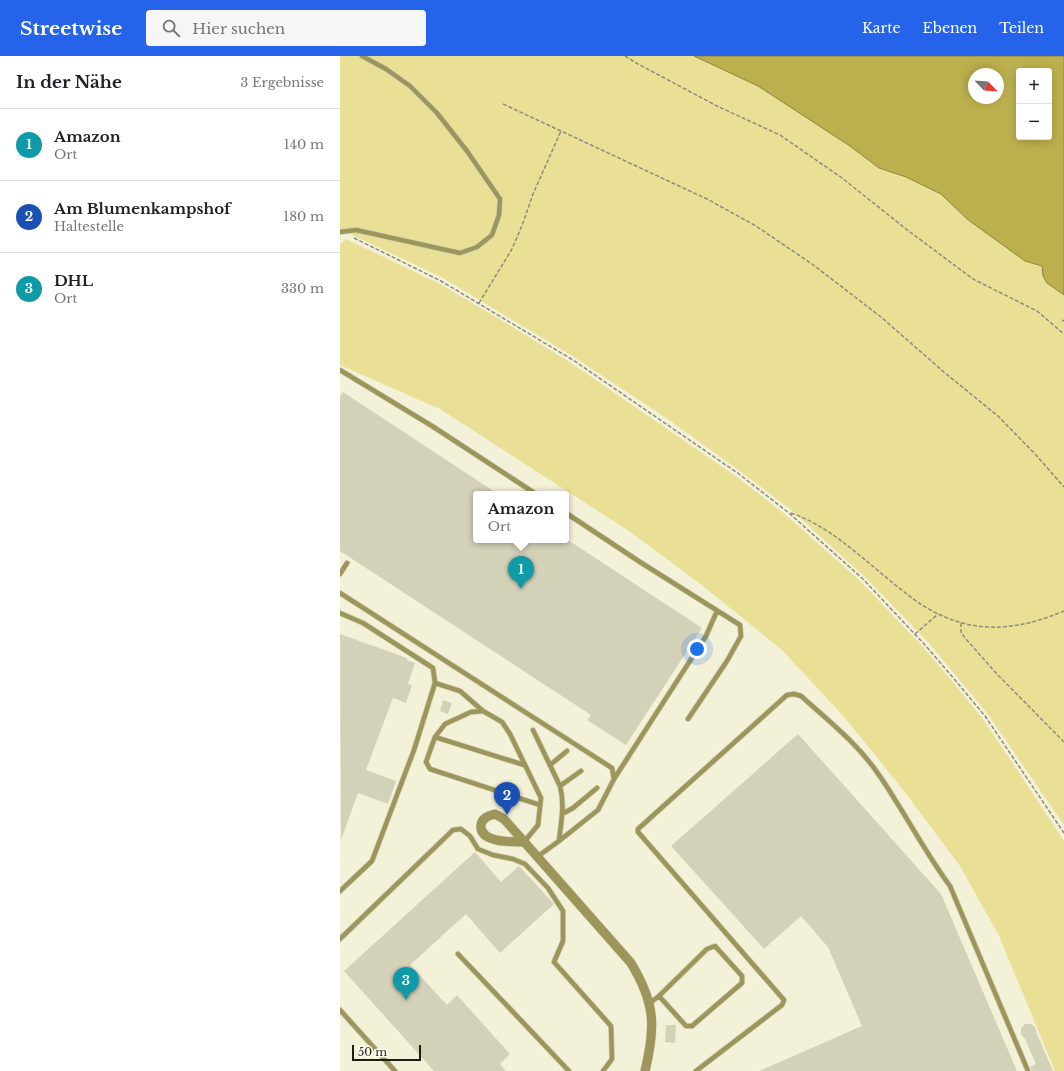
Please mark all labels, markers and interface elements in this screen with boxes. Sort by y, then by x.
search box [146,10,426,46]
text: Streetwise [20,17,122,40]
icon: search [160,17,182,39]
text: Hier suchen [192,19,285,38]
text: Karte [862,19,901,37]
text: Ebenen [923,19,977,37]
text: Teilen [999,19,1044,37]
north arrow [968,68,1004,104]
map controls [1016,68,1052,140]
button: + [1016,68,1052,104]
text: In der Nähe [16,72,122,93]
text: 3 Ergebnisse [240,74,324,91]
button: − [1016,104,1052,140]
text: Amazon [54,127,121,146]
text: 1 [26,136,32,153]
text: 140 m [284,136,324,153]
text: Ort [54,146,77,163]
text: Am Blumenkampshof [54,199,231,218]
text: 2 [25,208,33,225]
text: 180 m [283,208,324,225]
text: Haltestelle [54,218,124,235]
text: DHL [54,271,93,290]
text: 3 [25,280,33,297]
text: 330 m [281,280,324,297]
text: Ort [54,290,77,307]
popup [473,491,569,543]
text: Amazon [488,499,554,518]
text: Ort [488,518,511,535]
pin: 1 [508,556,534,589]
your location [687,639,707,659]
pin: 2 [494,782,520,815]
pin: 3 [393,967,419,1000]
scale bar [352,1043,421,1062]
text: 50 m [358,1045,387,1059]

